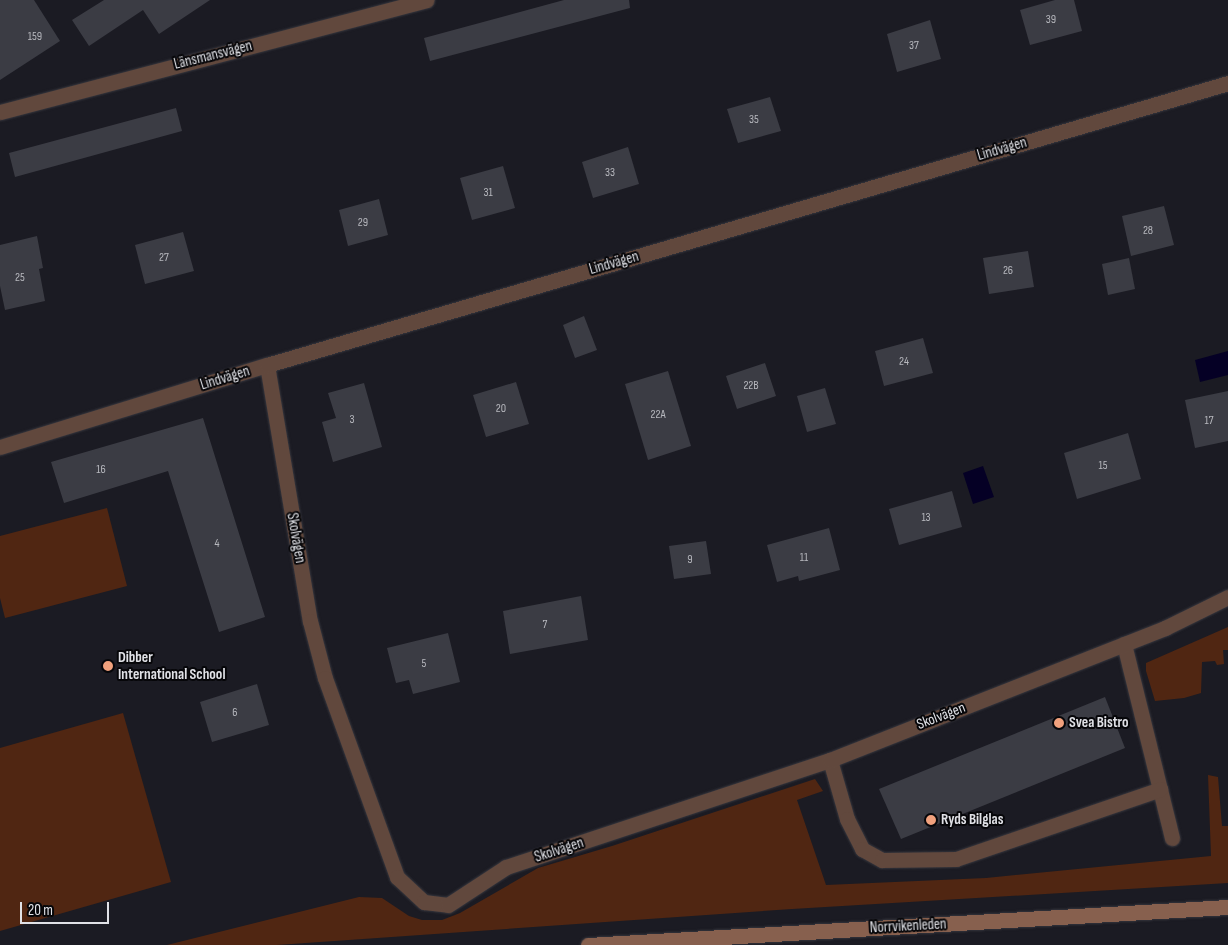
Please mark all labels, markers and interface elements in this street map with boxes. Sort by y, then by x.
house number: 39 [1046,13,1056,27]
house number: 159 [28,30,42,44]
street label: Länsmansvägen [172,37,254,73]
house number: 37 [909,39,919,53]
house number: 35 [749,113,759,127]
street label: Lindvägen [975,133,1029,165]
house number: 33 [605,166,615,180]
house number: 31 [483,186,493,200]
house number: 29 [358,216,368,230]
house number: 28 [1143,224,1153,238]
street label: Lindvägen [587,247,641,279]
house number: 27 [159,251,169,265]
house number: 26 [1003,264,1013,278]
house number: 25 [15,271,25,285]
house number: 24 [899,355,909,369]
street label: Lindvägen [198,362,252,394]
house number: 22B [743,379,759,393]
house number: 20 [496,402,506,416]
house number: 22A [650,408,666,422]
house number: 3 [349,413,355,427]
house number: 17 [1205,414,1213,428]
house number: 15 [1098,459,1108,473]
house number: 16 [96,463,106,477]
street label: Skolvägen [283,511,309,565]
house number: 13 [921,511,931,525]
house number: 4 [214,537,220,551]
house number: 11 [800,551,808,565]
house number: 9 [687,553,693,567]
house number: 7 [543,618,547,632]
place label: Dibber International School [118,648,225,683]
house number: 5 [422,657,426,671]
marker: Dibber International School [102,660,114,672]
street label: Skolvägen [914,699,968,733]
house number: 6 [232,706,238,720]
place label: Svea Bistro [1069,714,1129,732]
marker: Svea Bistro [1053,717,1065,729]
place label: Ryds Bilglas [941,811,1003,829]
marker: Ryds Bilglas [925,814,937,826]
street label: Skolvägen [532,834,586,866]
scale bar [22,892,111,924]
text: 20 m [28,901,53,920]
street label: Norrvikenleden [869,915,947,937]

